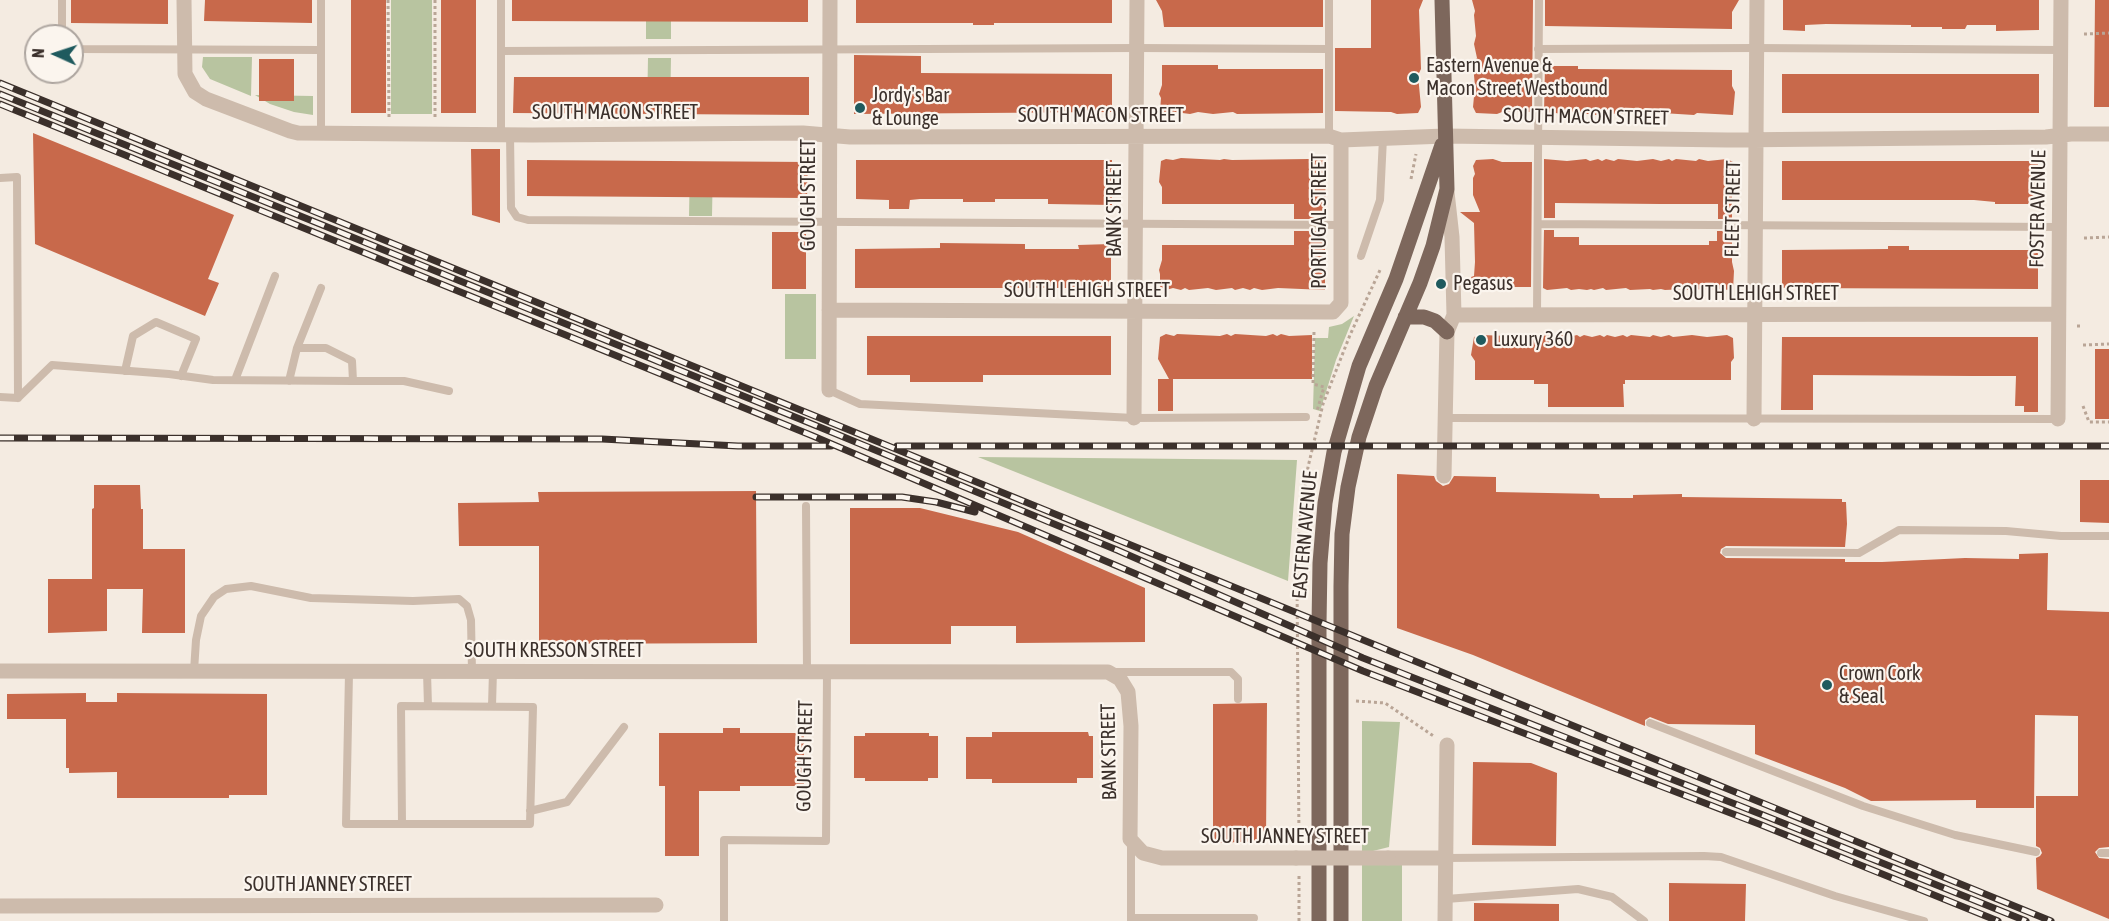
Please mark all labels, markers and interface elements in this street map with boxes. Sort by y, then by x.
north arrow [24,24,84,84]
text: N [29,48,47,58]
place label: Eastern Avenue & Macon Street Westbound [1426,54,1608,101]
marker: Eastern Avenue & Macon Street Westbound [1407,71,1421,85]
place label: Jordy's Bar & Lounge [872,84,949,131]
street label: SOUTH MACON STREET [532,101,698,125]
marker: Jordy's Bar & Lounge [853,101,867,115]
street label: SOUTH MACON STREET [1018,104,1184,128]
street label: SOUTH MACON STREET [1503,104,1669,130]
street label: GOUGH STREET [797,139,821,251]
street label: FOSTER AVENUE [2025,150,2051,268]
street label: PORTUGAL STREET [1308,153,1332,289]
street label: FLEET STREET [1720,160,1746,258]
street label: BANK STREET [1103,161,1127,257]
place label: Pegasus [1453,272,1513,296]
marker: Pegasus [1434,277,1448,291]
street label: SOUTH LEHIGH STREET [1004,279,1170,303]
street label: SOUTH LEHIGH STREET [1673,282,1839,306]
place label: Luxury 360 [1493,328,1573,352]
marker: Luxury 360 [1474,333,1488,347]
street label: EASTERN AVENUE [1287,470,1323,600]
street label: SOUTH KRESSON STREET [464,639,644,663]
place label: Crown Cork & Seal [1839,662,1921,709]
marker: Crown Cork & Seal [1820,678,1834,692]
street label: GOUGH STREET [792,700,818,812]
street label: BANK STREET [1096,703,1122,801]
street label: SOUTH JANNEY STREET [1201,825,1369,849]
street label: SOUTH JANNEY STREET [244,873,412,897]

